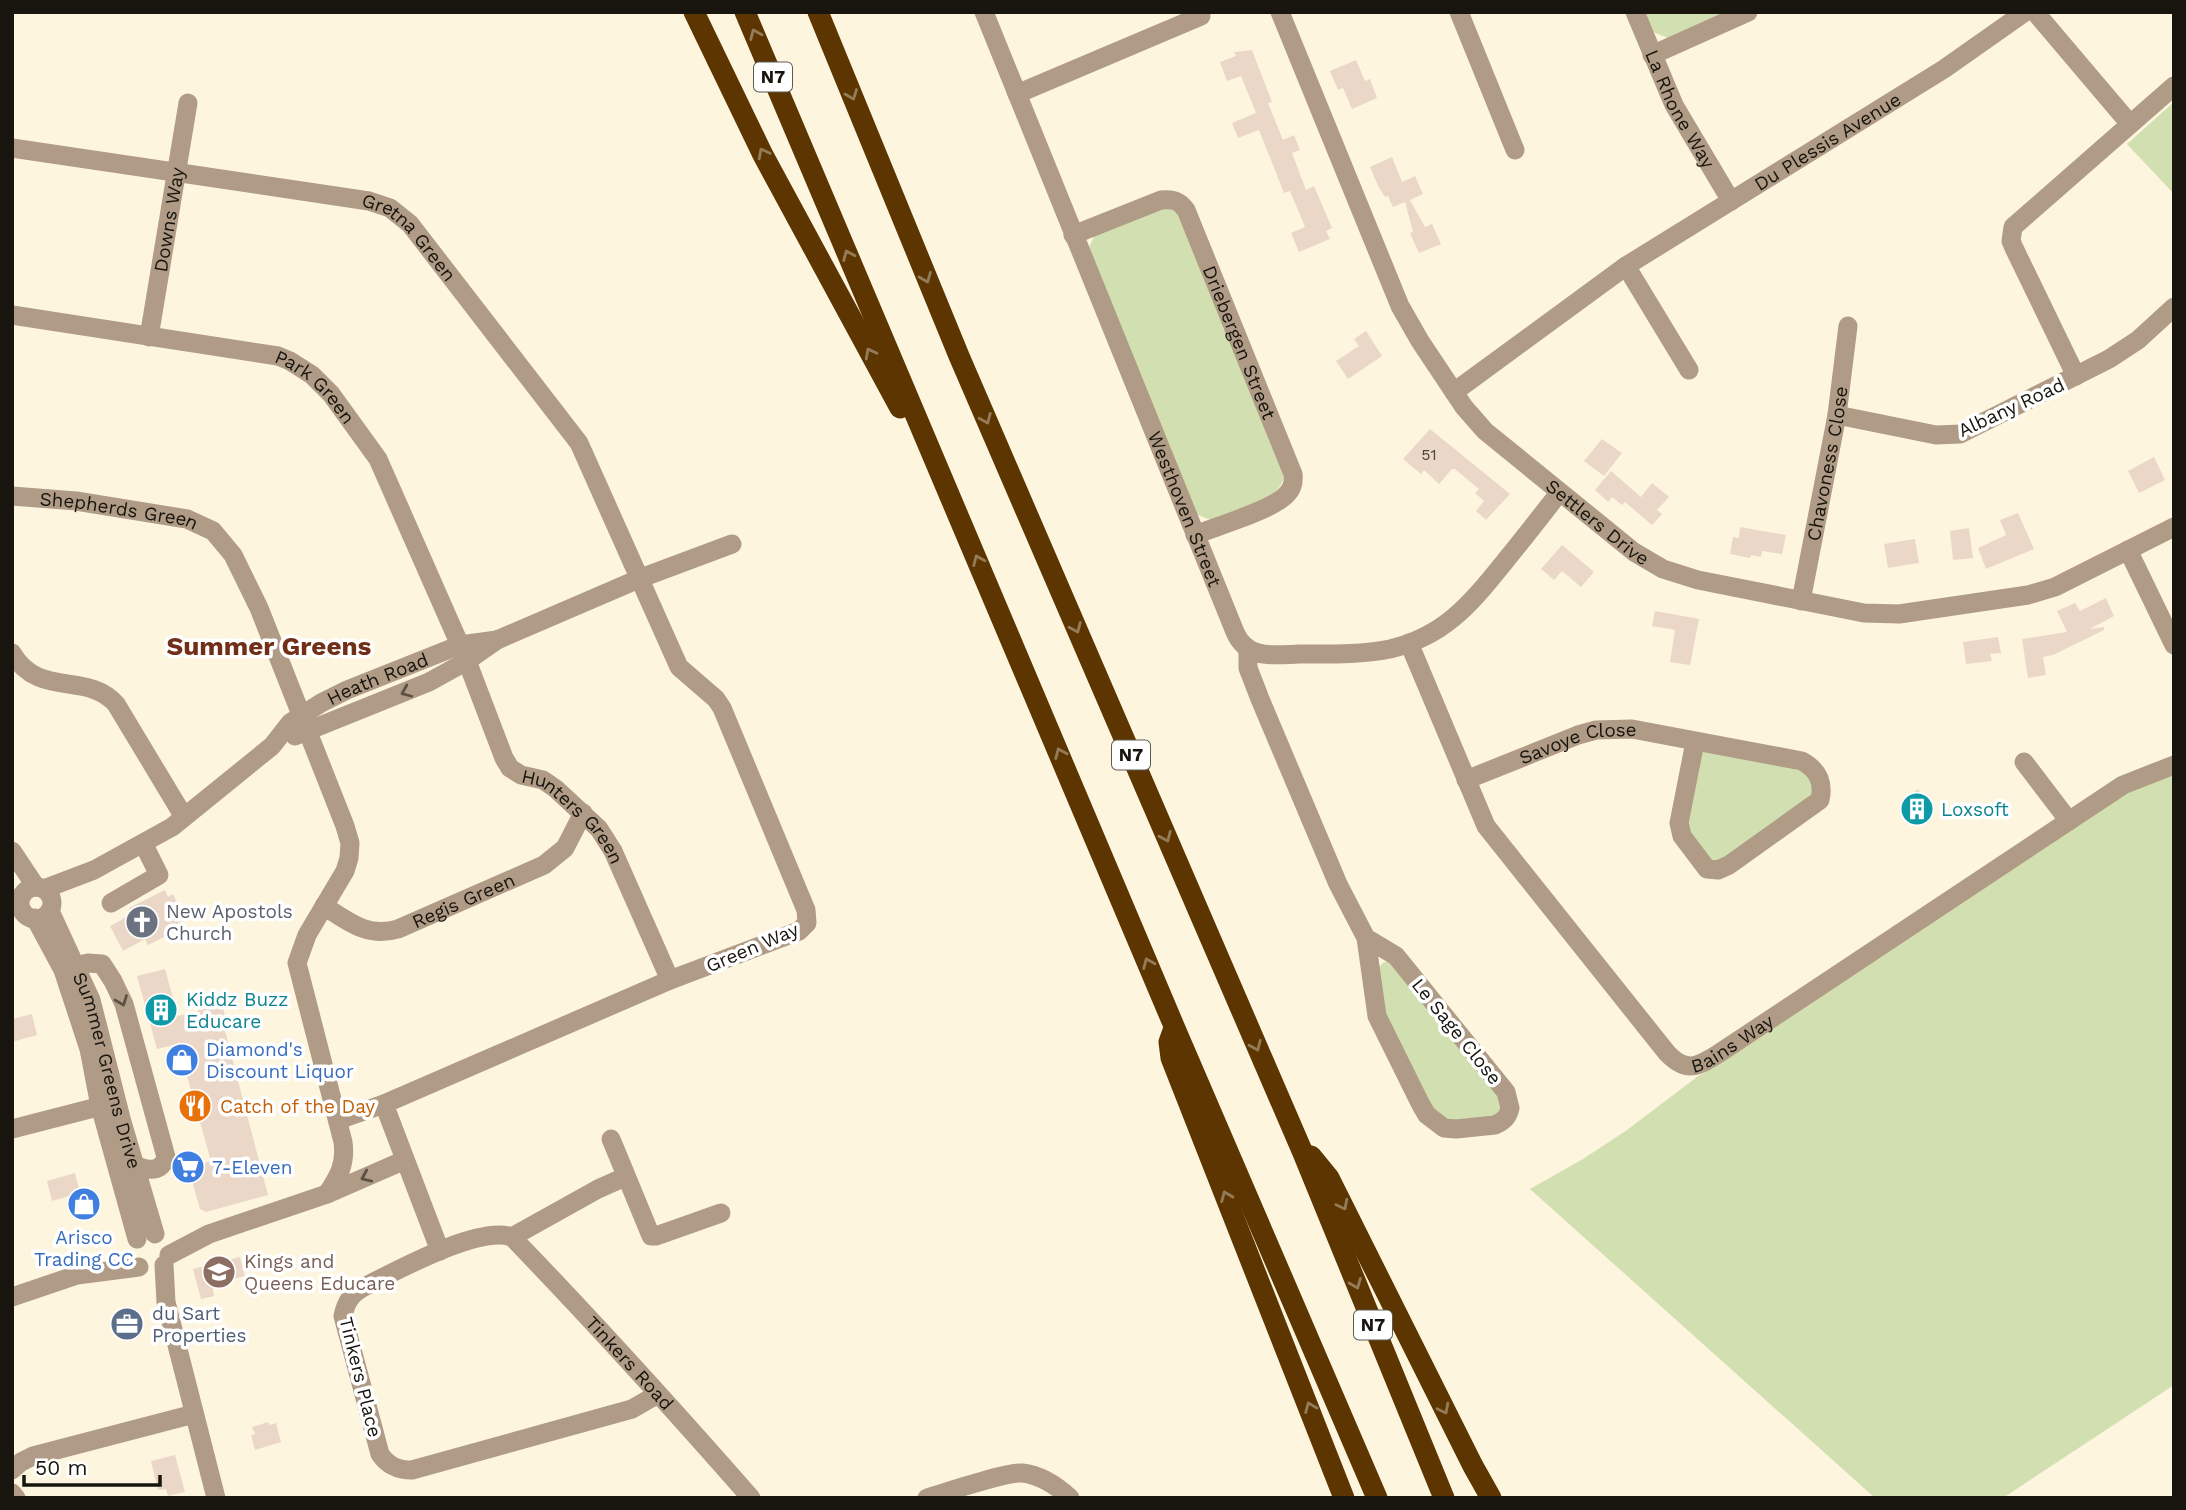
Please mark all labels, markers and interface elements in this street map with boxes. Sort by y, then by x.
one-way arrow [749,29,763,42]
street label: La Rhone Way [1640,46,1720,173]
road number: N7 [754,62,792,92]
one-way arrow [844,88,858,100]
street label: Du Plessis Avenue [1750,88,1905,196]
one-way arrow [757,147,771,160]
street label: Downs Way [149,165,189,274]
street label: Gretna Green [359,188,461,286]
one-way arrow [843,249,857,261]
street label: Driebergen Street [1198,262,1281,423]
one-way arrow [918,270,932,283]
street label: Park Green [271,345,360,428]
one-way arrow [865,348,879,360]
street label: Albany Road [1954,373,2068,442]
street label: Chavoness Close [1802,385,1852,543]
one-way arrow [977,412,991,424]
street label: Westhoven Street [1143,428,1227,590]
house number: 51 [1421,445,1437,464]
street label: Settlers Drive [1541,474,1653,570]
street label: Shepherds Green [39,487,202,535]
one-way arrow [972,555,986,568]
one-way arrow [1068,621,1082,633]
district label: Summer Greens [167,631,372,661]
street label: Heath Road [323,648,432,710]
one-way arrow [401,684,413,698]
street label: Savoye Close [1516,718,1637,770]
road number: N7 [1112,740,1150,770]
one-way arrow [1054,748,1068,760]
street label: Hunters Green [519,764,628,867]
building icon: Loxsoft [1898,790,1936,828]
place label: Loxsoft [1941,798,2009,821]
one-way arrow [1158,830,1172,842]
street label: Regis Green [409,868,518,933]
place label: New Apostols Church [166,900,293,945]
church icon: New Apostols Church [123,903,161,941]
street label: Green Way [702,918,802,977]
one-way arrow [1142,957,1156,970]
street label: Summer Greens Drive [68,968,146,1171]
street label: Le Sage Close [1407,974,1506,1089]
place label: Kiddz Buzz Educare [186,988,288,1033]
building icon: Kiddz Buzz Educare [142,991,180,1029]
one-way arrow [113,995,127,1007]
street label: Bains Way [1688,1009,1778,1078]
place label: Diamond's Discount Liquor [206,1038,354,1083]
one-way arrow [1248,1038,1262,1051]
shop icon: Diamond's Discount Liquor [163,1041,201,1079]
restaurant icon: Catch of the Day [176,1087,214,1125]
place label: Catch of the Day [220,1095,375,1118]
supermarket icon: 7-Eleven [169,1148,207,1186]
place label: 7-Eleven [212,1156,293,1179]
one-way arrow [361,1169,373,1183]
shop icon: Arisco Trading CC [65,1185,103,1223]
one-way arrow [1220,1190,1234,1202]
one-way arrow [1334,1198,1348,1210]
place label: Arisco Trading CC [34,1226,134,1271]
place label: Kings and Queens Educare [244,1250,395,1295]
school or university icon: Kings and Queens Educare [200,1253,238,1291]
one-way arrow [1348,1277,1362,1289]
place label: du Sart Properties [152,1302,247,1347]
office icon: du Sart Properties [108,1305,146,1343]
road number: N7 [1354,1310,1392,1340]
street label: Tinkers Road [581,1311,678,1415]
street label: Tinkers Place [334,1315,387,1440]
one-way arrow [1304,1402,1318,1414]
one-way arrow [1436,1402,1450,1414]
scale bar [24,1444,161,1488]
text: 50 m [35,1455,87,1480]

